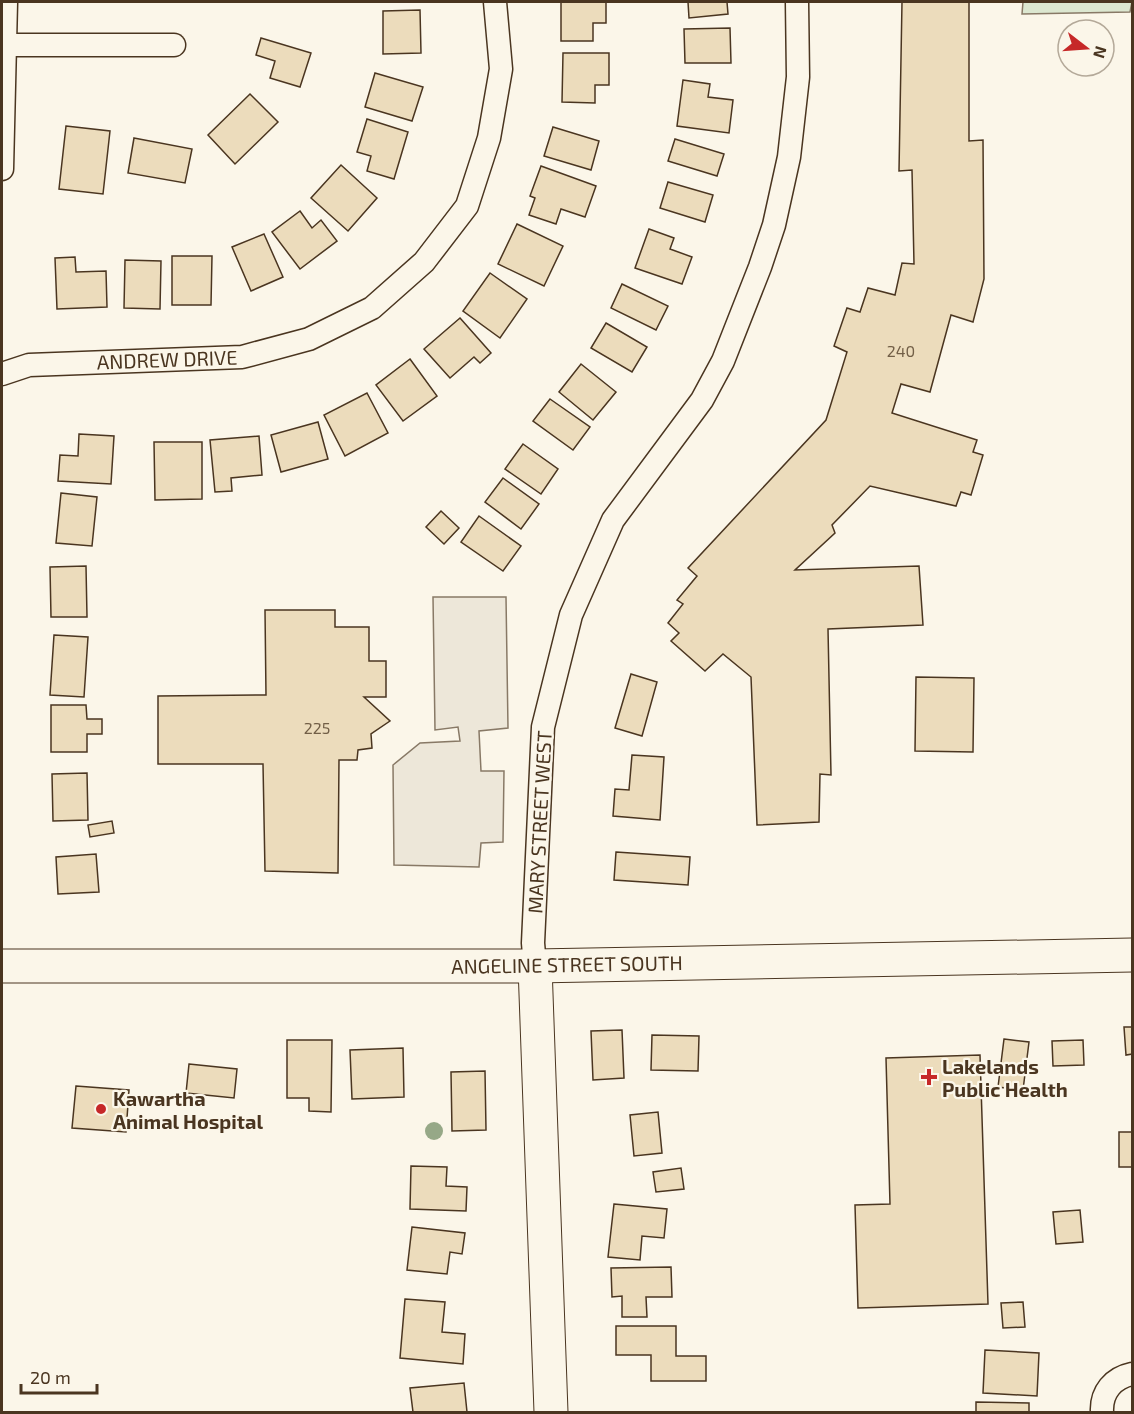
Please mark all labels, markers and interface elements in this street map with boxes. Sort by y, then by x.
north arrow [1056,18,1116,78]
text: N [1090,44,1112,61]
house number: 240 [887,341,915,360]
street label: ANDREW DRIVE [96,345,238,373]
house number: 225 [304,718,330,737]
street label: MARY STREET WEST [522,729,556,914]
street label: ANGELINE STREET SOUTH [451,950,683,978]
place label: Lakelands Public Health [942,1054,1068,1101]
marker: Lakelands Public Health [920,1068,938,1086]
place label: Kawartha Animal Hospital [113,1086,263,1133]
marker: Kawartha Animal Hospital [94,1102,108,1116]
scale bar [21,1357,98,1395]
text: 20 m [30,1366,71,1388]

